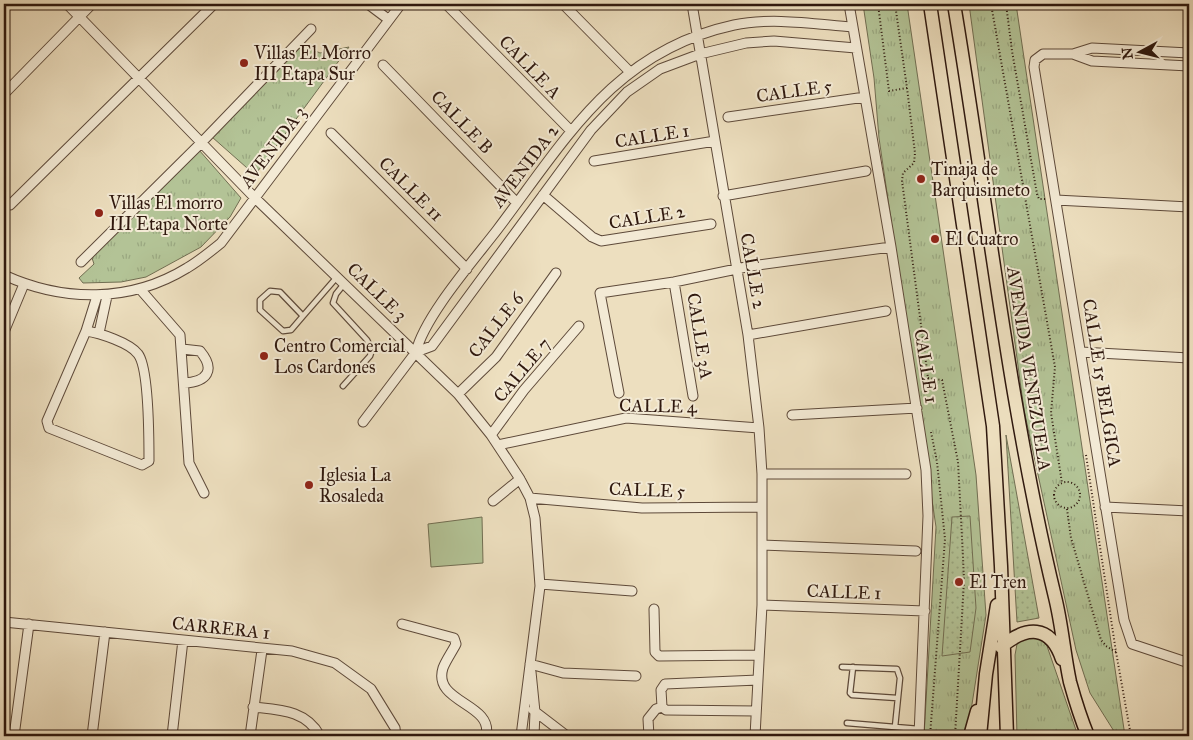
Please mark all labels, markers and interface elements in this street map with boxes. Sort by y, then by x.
north arrow [1116,28,1166,78]
street label: CALLE A [494,31,566,103]
place label: Villas El Morro III Etapa Sur [253,42,371,85]
text: N [1118,46,1137,60]
marker: Villas El Morro III Etapa Sur [238,57,250,69]
street label: CALLE 5 [755,75,834,107]
street label: CALLE B [426,86,498,158]
street label: AVENIDA 3 [235,102,311,193]
street label: CALLE 1 [613,119,691,153]
street label: AVENIDA 2 [486,120,563,213]
street label: CALLE 11 [374,152,448,226]
place label: Tinaja de Barquisimeto [931,158,1030,202]
marker: Tinaja de Barquisimeto [915,173,927,185]
place label: Villas El morro III Etapa Norte [108,192,228,235]
street label: CALLE 2 [607,200,687,234]
marker: Villas El morro III Etapa Norte [93,207,105,219]
place label: El Cuatro [945,228,1018,250]
street label: CALLE 2 [736,231,771,311]
marker: El Cuatro [929,233,941,245]
street label: CALLE 3 [342,258,412,326]
street label: AVENIDA VENEZUELA [1002,264,1056,473]
street label: CALLE 6 [464,287,529,362]
street label: CALLE 3A [682,291,718,381]
street label: CALLE 15 BELGICA [1078,297,1126,469]
street label: CALLE 1 [909,327,943,405]
street label: CALLE 7 [489,333,555,407]
place label: Centro Comercial Los Cardones [274,335,405,378]
marker: Centro Comercial Los Cardones [258,350,270,362]
street label: CALLE 4 [619,394,698,418]
place label: Iglesia La Rosaleda [319,464,392,507]
street label: CALLE 5 [609,478,686,502]
marker: Iglesia La Rosaleda [303,479,315,491]
place label: El Tren [969,571,1027,593]
marker: El Tren [953,576,965,588]
street label: CALLE 1 [806,580,882,604]
street label: CARRERA 1 [171,612,271,644]

